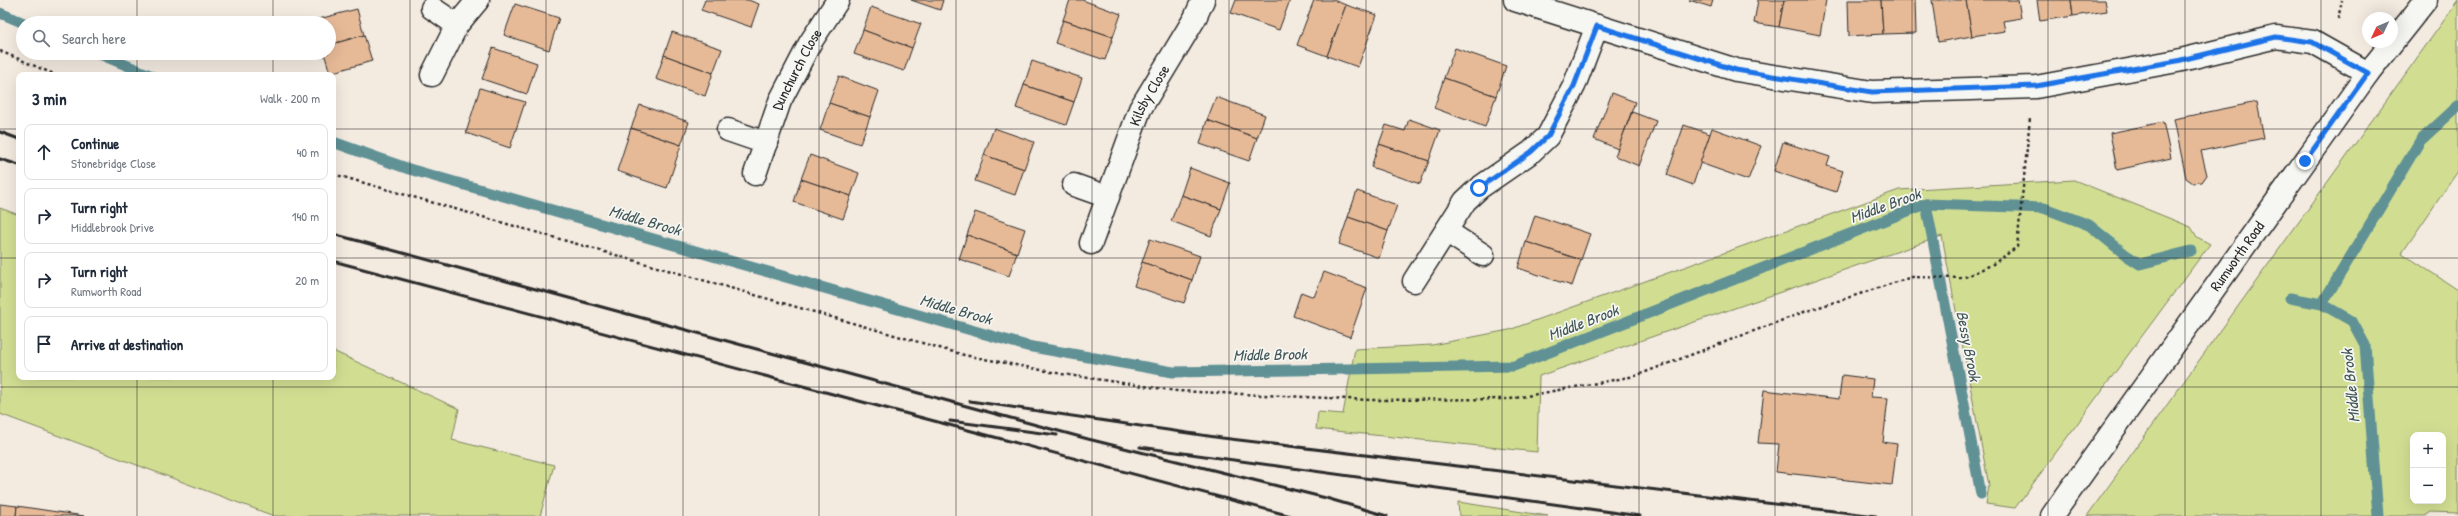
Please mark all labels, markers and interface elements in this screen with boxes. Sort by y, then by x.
north arrow [2362,12,2398,48]
search box [16,16,336,60]
street label: Dunchurch Close [767,24,827,113]
icon: search [30,27,52,49]
text: Search here [62,28,126,49]
street label: Kilsby Close [1124,61,1174,129]
text: 3 min [32,87,67,110]
text: Walk · 200 m [260,89,320,107]
text: Continue [71,133,119,154]
icon: ahead [33,141,55,163]
text: 40 m [296,143,319,161]
route end [2296,152,2314,170]
text: Stonebridge Close [71,154,156,172]
route start [1470,179,1488,197]
water label: Middle Brook [1847,182,1925,228]
text: Turn right [71,197,127,218]
water label: Middle Brook [607,199,685,241]
icon: right [33,205,55,227]
text: 140 m [292,207,319,225]
street label: Rumworth Road [2205,217,2269,295]
text: Middlebrook Drive [71,218,154,236]
text: Turn right [71,261,127,282]
icon: right [33,269,55,291]
text: 20 m [295,271,319,289]
text: Rumworth Road [71,282,141,300]
water label: Middle Brook [918,288,996,330]
water label: Middle Brook [1545,298,1623,345]
water label: Bessy Brook [1951,309,1987,384]
icon: arrive [33,333,55,355]
text: Arrive at destination [71,334,183,355]
water label: Middle Brook [1233,342,1308,366]
water label: Middle Brook [2335,347,2365,424]
map controls [2410,432,2446,504]
button: + [2410,432,2446,468]
button: − [2410,468,2446,504]

